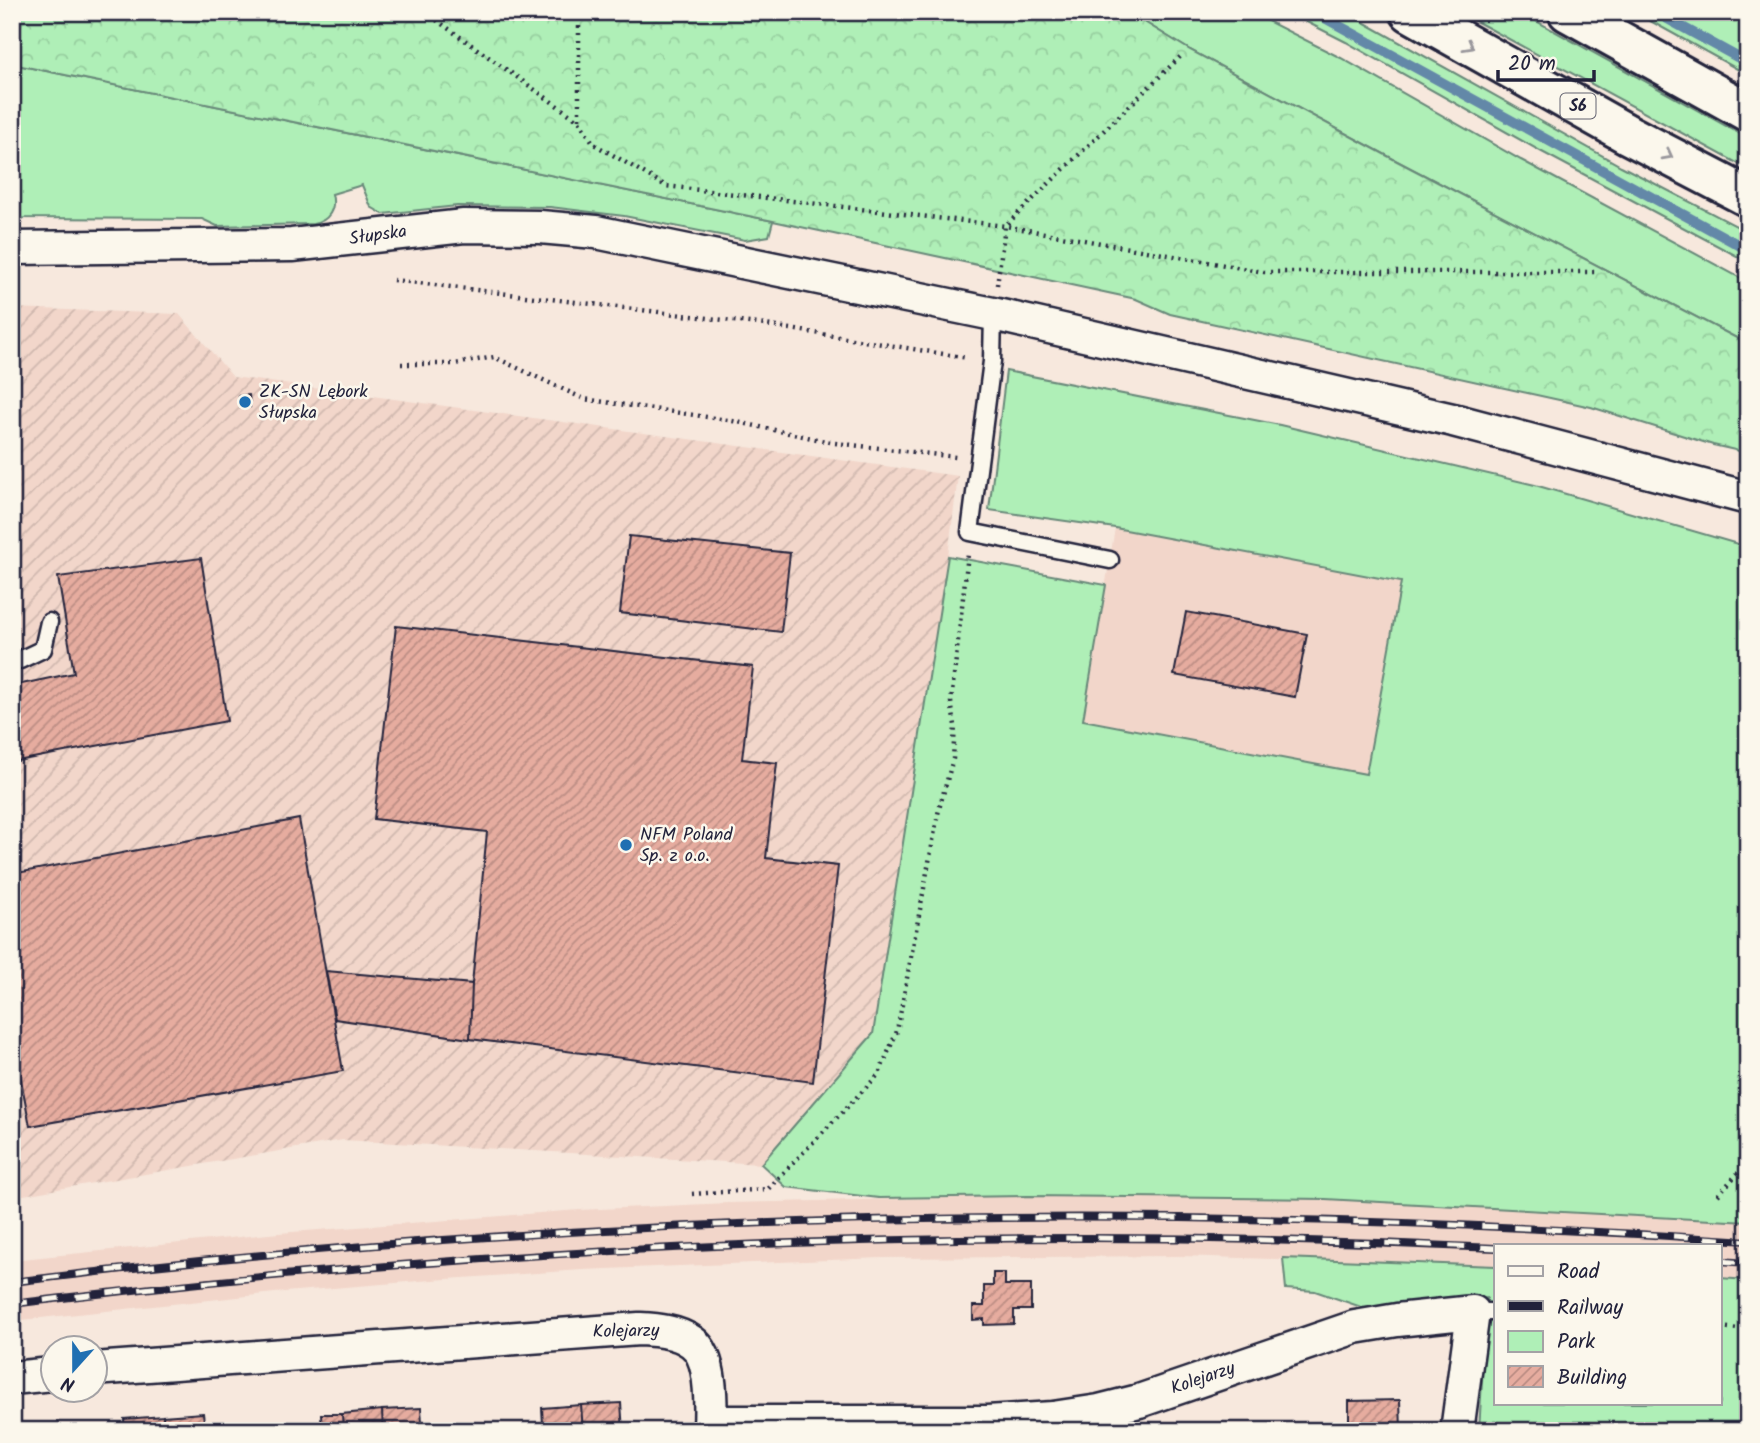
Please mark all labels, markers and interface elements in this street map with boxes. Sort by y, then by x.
one-way arrow [1462,38,1474,51]
scale bar [1498,38,1594,82]
text: 20 m [1508,48,1556,81]
road number: S6 [1560,94,1596,118]
one-way arrow [1661,147,1674,161]
street label: Słupska [347,218,409,254]
place label: ZK-SN Lębork Słupska [259,378,368,428]
marker: ZK-SN Lębork Słupska [237,394,253,410]
place label: NFM Poland Sp. z o.o. [640,821,733,871]
marker: NFM Poland Sp. z o.o. [618,837,634,853]
legend [1494,1244,1722,1404]
text: Road [1557,1256,1600,1289]
text: Railway [1557,1292,1623,1325]
street label: Kolejarzy [592,1317,660,1347]
text: Park [1557,1326,1595,1359]
north arrow [38,1334,108,1404]
street label: Kolejarzy [1167,1354,1240,1404]
text: Building [1557,1362,1627,1395]
text: N [58,1367,80,1399]

